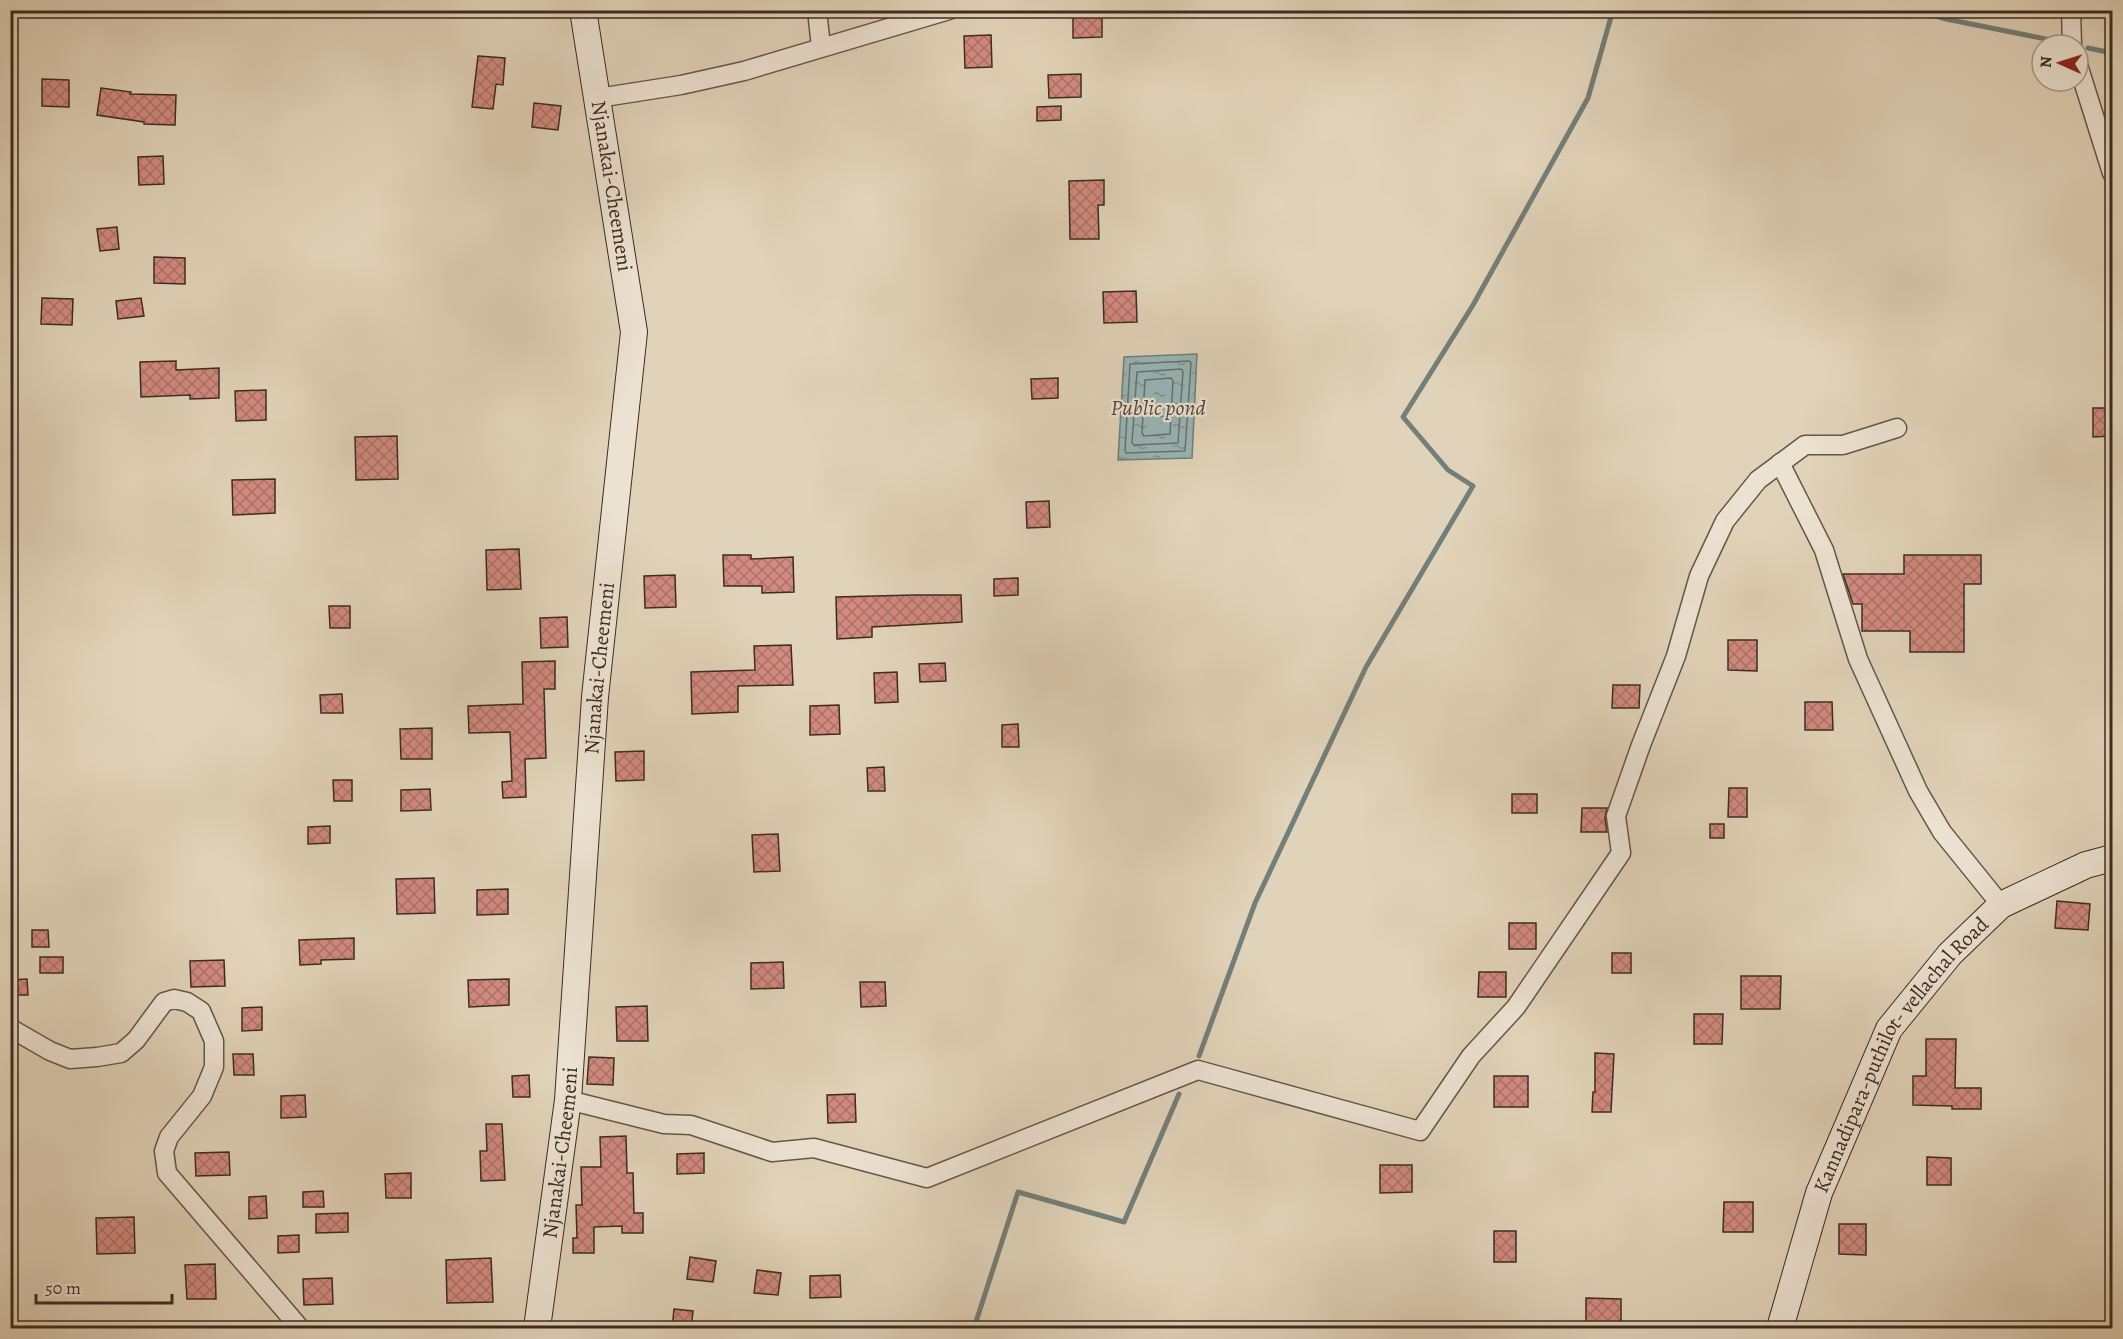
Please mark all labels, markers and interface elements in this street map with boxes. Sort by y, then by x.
north arrow [2030,33,2090,93]
text: N [2035,56,2057,69]
street label: Njanakai-Cheemeni [585,99,639,274]
water label: Public pond [1110,393,1206,423]
street label: Njanakai-Cheemeni [577,581,621,755]
street label: Kannadipara-puthilot- vellachal Road [1807,910,1995,1197]
street label: Njanakai-Cheemeni [535,1066,584,1240]
scale bar [36,1267,172,1305]
text: 50 m [45,1276,81,1300]

